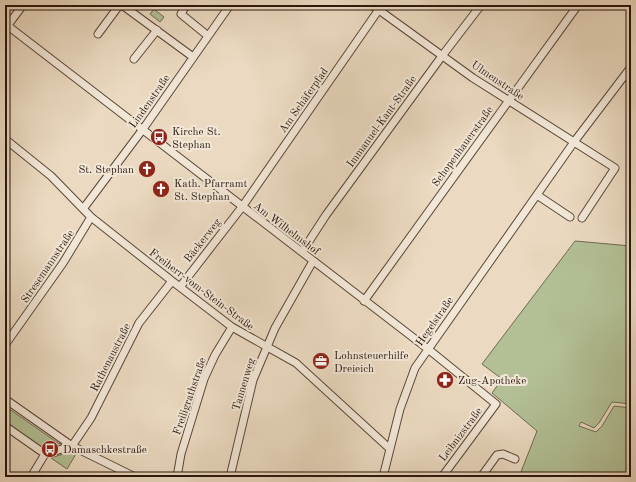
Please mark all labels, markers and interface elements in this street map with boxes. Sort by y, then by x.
street label: Ulmenstraße [469,60,525,103]
street label: Am Schäferpfad [278,66,331,136]
street label: Lindenstraße [128,73,173,131]
street label: Immanuel-Kant-Straße [345,74,419,170]
street label: Schopenhauerstraße [431,105,496,189]
bus stop icon: Kirche St. Stephan [149,127,169,147]
place label: Kirche St. Stephan [172,127,220,151]
church icon: St. Stephan [137,159,157,179]
place label: St. Stephan [78,165,134,176]
church icon: Kath. Pfarramt St. Stephan [151,179,171,199]
place label: Kath. Pfarramt St. Stephan [174,179,247,203]
street label: Am Wilhelmshof [251,201,322,258]
street label: Bäckerweg [183,217,224,265]
street label: Stresemannstraße [20,228,77,305]
street label: Freiherr-vom-Stein-Straße [147,247,255,333]
street label: Hegelstraße [414,295,456,348]
street label: Rathenaustraße [89,322,133,394]
office icon: Lohnsteuerhilfe Dreieich [311,351,331,371]
place label: Lohnsteuerhilfe Dreieich [334,351,409,375]
street label: Freiligrathstraße [172,356,209,437]
street label: Tannenweg [231,357,258,412]
pharmacy icon: Zug-Apotheke [435,370,455,390]
place label: Zug-Apotheke [458,376,526,387]
street label: Leibnizstraße [437,406,485,464]
bus stop icon: Damaschkestraße [40,439,60,459]
place label: Damaschkestraße [63,445,147,456]

